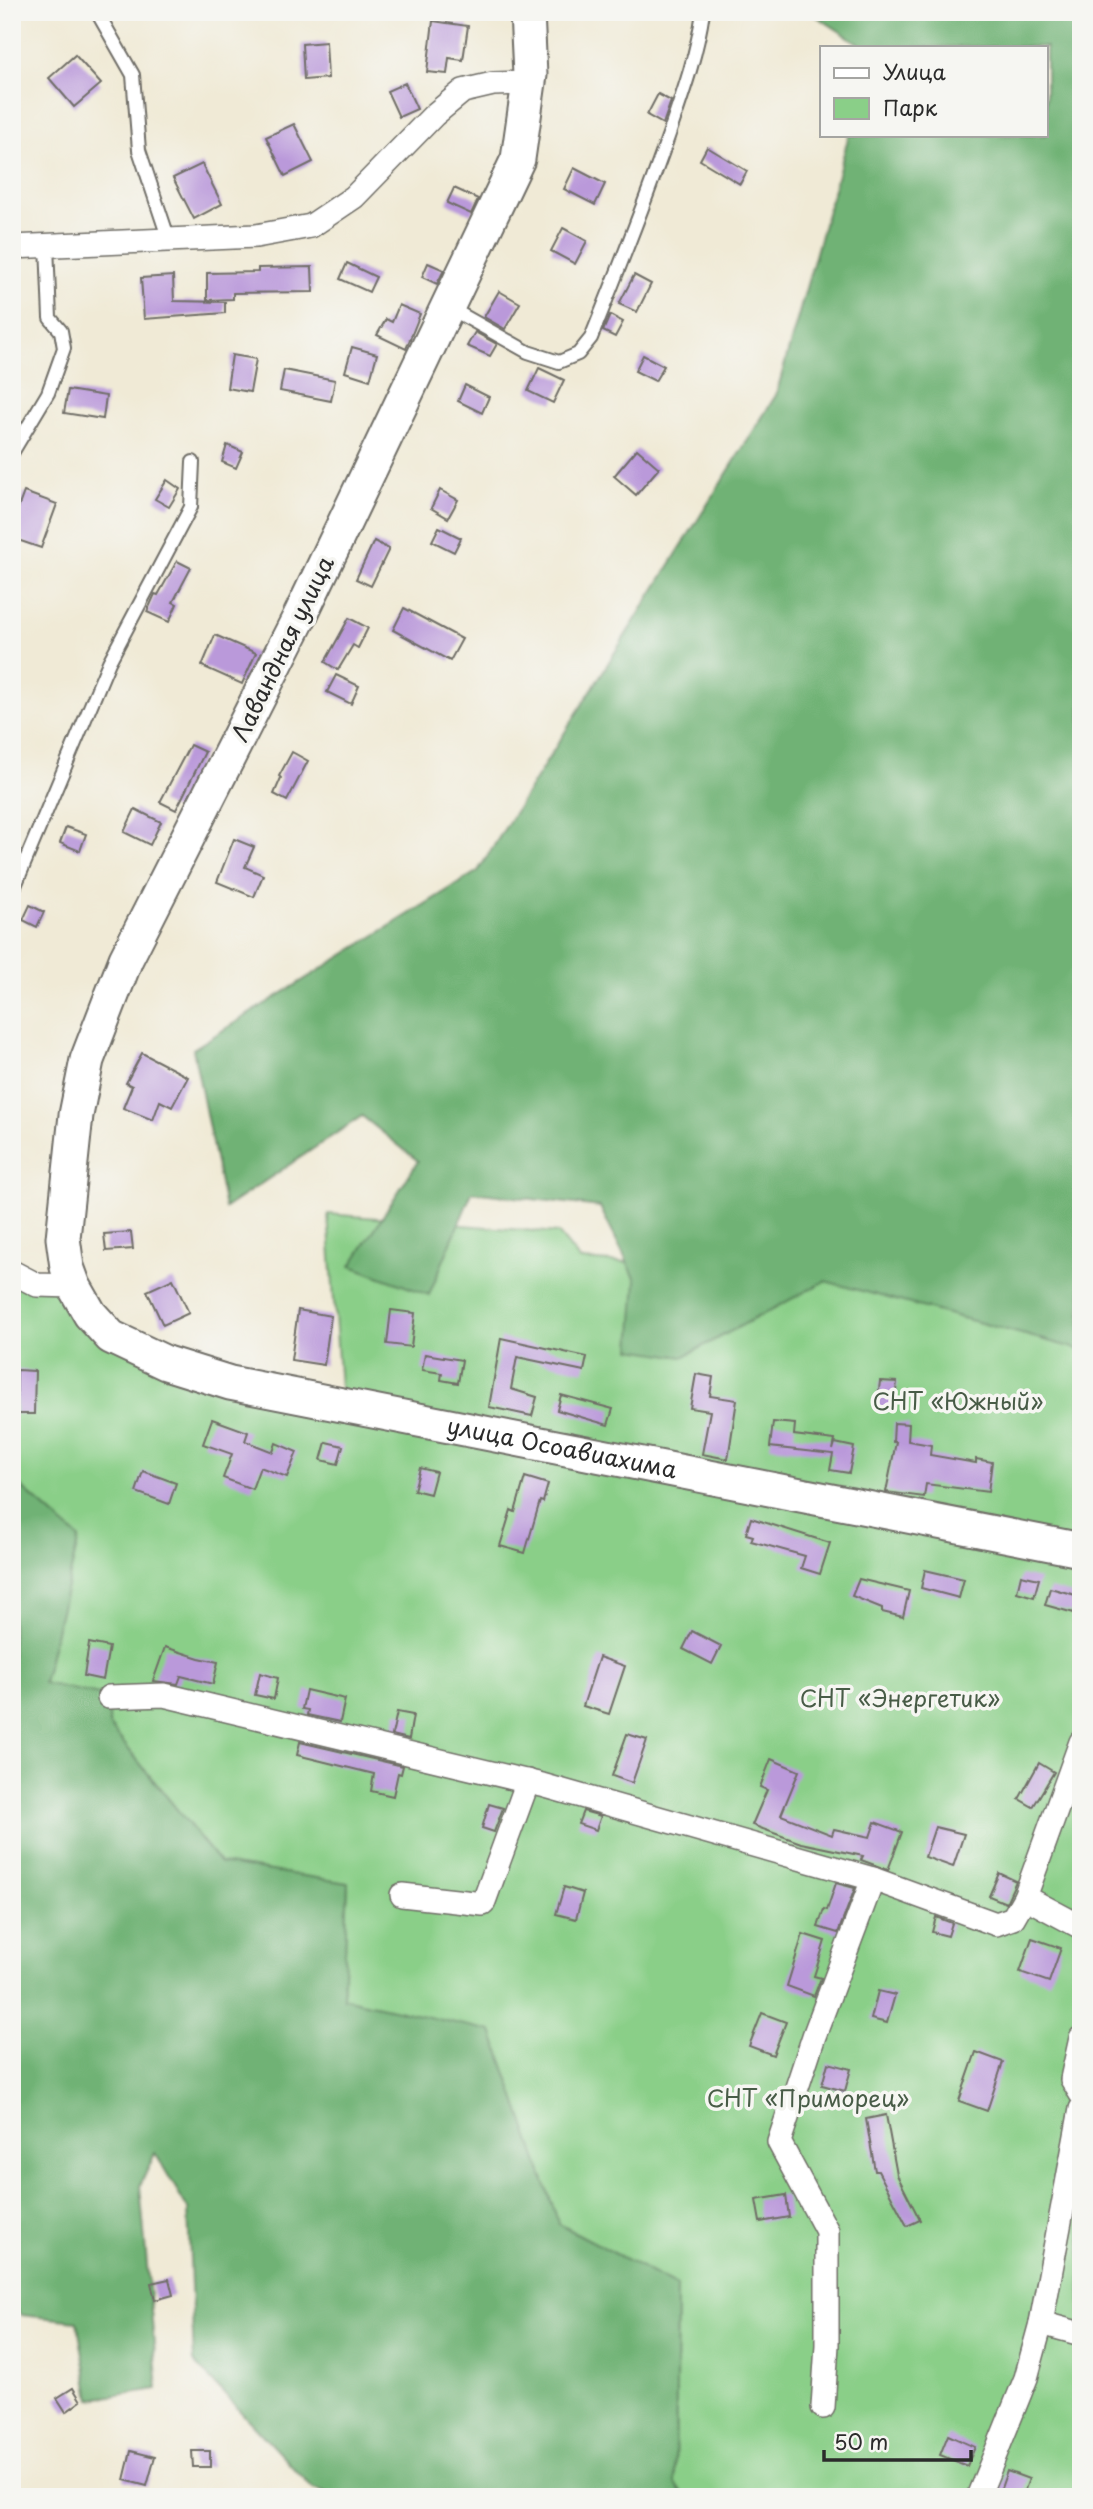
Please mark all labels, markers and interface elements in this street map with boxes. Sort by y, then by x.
legend [820,46,1048,136]
text: Улица [883,55,946,87]
text: Парк [883,91,938,123]
street label: Лавандная улица [222,549,342,747]
park label: СНТ «Южный» [873,1383,1043,1418]
street label: улица Осоавиахима [444,1407,681,1486]
park label: СНТ «Энергетик» [800,1680,1000,1715]
park label: СНТ «Приморец» [707,2080,909,2115]
scale bar [824,2418,970,2462]
text: 50 m [834,2425,888,2457]

